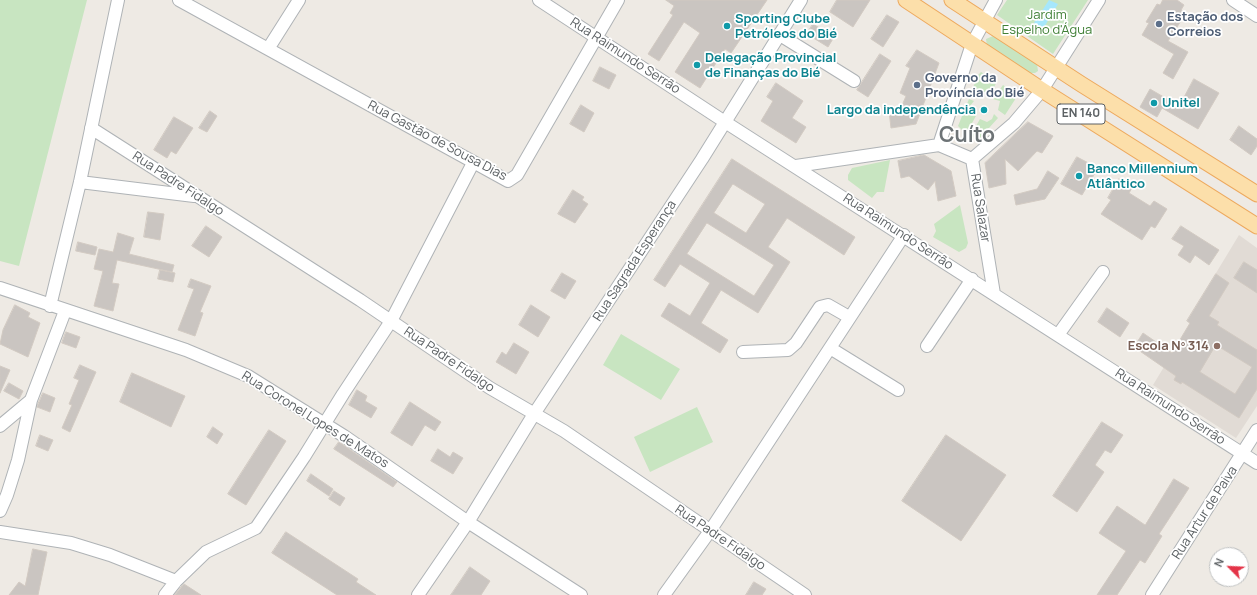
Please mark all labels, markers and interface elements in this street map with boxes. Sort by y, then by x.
park label: Jardim Espelho d'Água [1002,7,1092,38]
place label: Estação dos Correios [1167,9,1243,40]
place label: Sporting Clube Petróleos do Bié [735,11,837,42]
street label: Rua Raimundo Serrão [567,15,683,97]
marker: Estação dos Correios [1154,19,1164,29]
marker: Sporting Clube Petróleos do Bié [722,21,732,31]
place label: Delegação Provincial de Finanças do Bié [705,50,836,81]
marker: Delegação Provincial de Finanças do Bié [692,60,702,70]
place label: Governo da Província do Bié [925,70,1024,101]
marker: Governo da Província do Bié [912,80,922,90]
place label: Unitel [1162,95,1200,111]
street label: Rua Gastão de Sousa Dias [365,98,509,184]
marker: Unitel [1149,98,1159,108]
place label: Largo da independência [827,102,976,118]
road number: EN 140 [1057,104,1105,124]
marker: Largo da independência [979,105,989,115]
district label: Cuíto [939,123,995,149]
street label: Rua Padre Fidalgo [129,149,227,219]
place label: Banco Millennium Atlântico [1087,161,1198,192]
marker: Banco Millennium Atlântico [1074,171,1084,181]
street label: Rua Salazar [967,172,993,244]
street label: Rua Raimundo Serrão [840,191,956,273]
street label: Rua Sagrada Esperança [590,198,680,324]
street label: Rua Padre Fidalgo [401,324,497,396]
place label: Escola Nº 314 [1128,338,1209,354]
marker: Escola Nº 314 [1212,341,1222,351]
street label: Rua Raimundo Serrão [1112,366,1228,448]
street label: Rua Coronel Lopes de Matos [239,368,391,472]
street label: Rua Artur de Paiva [1169,463,1241,563]
street label: Rua Padre Fidalgo [672,502,768,574]
north arrow [1209,547,1249,587]
text: N [1210,556,1227,569]

